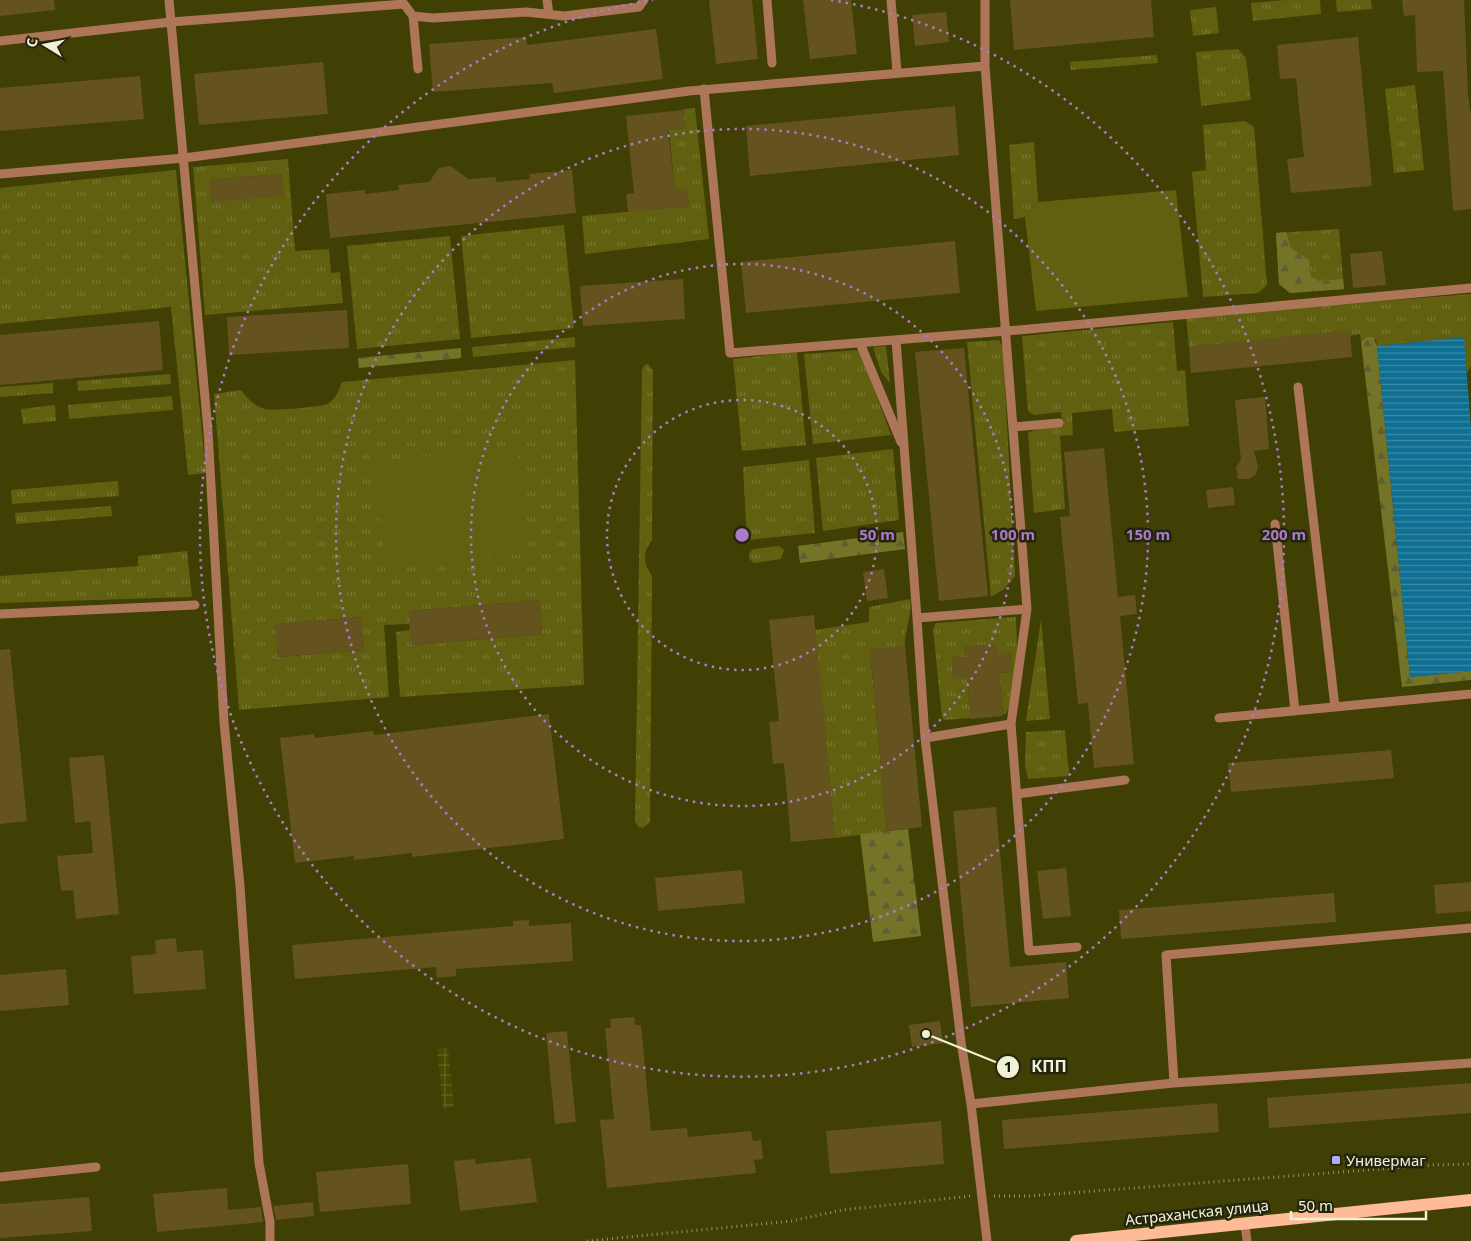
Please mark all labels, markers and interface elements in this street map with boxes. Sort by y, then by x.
north arrow [20,20,70,70]
text: С [22,37,42,49]
text: 50 m [859,524,895,544]
text: 100 m [991,524,1035,544]
text: 150 m [1126,524,1170,544]
text: 200 m [1262,524,1306,544]
centre of rings [733,526,751,544]
callout: КПП [996,1051,1076,1082]
text: КПП [1031,1055,1067,1077]
text: 1 [1004,1056,1012,1076]
place label: Универмаг [1346,1150,1426,1170]
marker: Универмаг [1330,1154,1342,1166]
scale bar [1291,1188,1426,1220]
street label: Астраханская улица [1124,1195,1270,1229]
text: 50 m [1298,1195,1333,1215]

